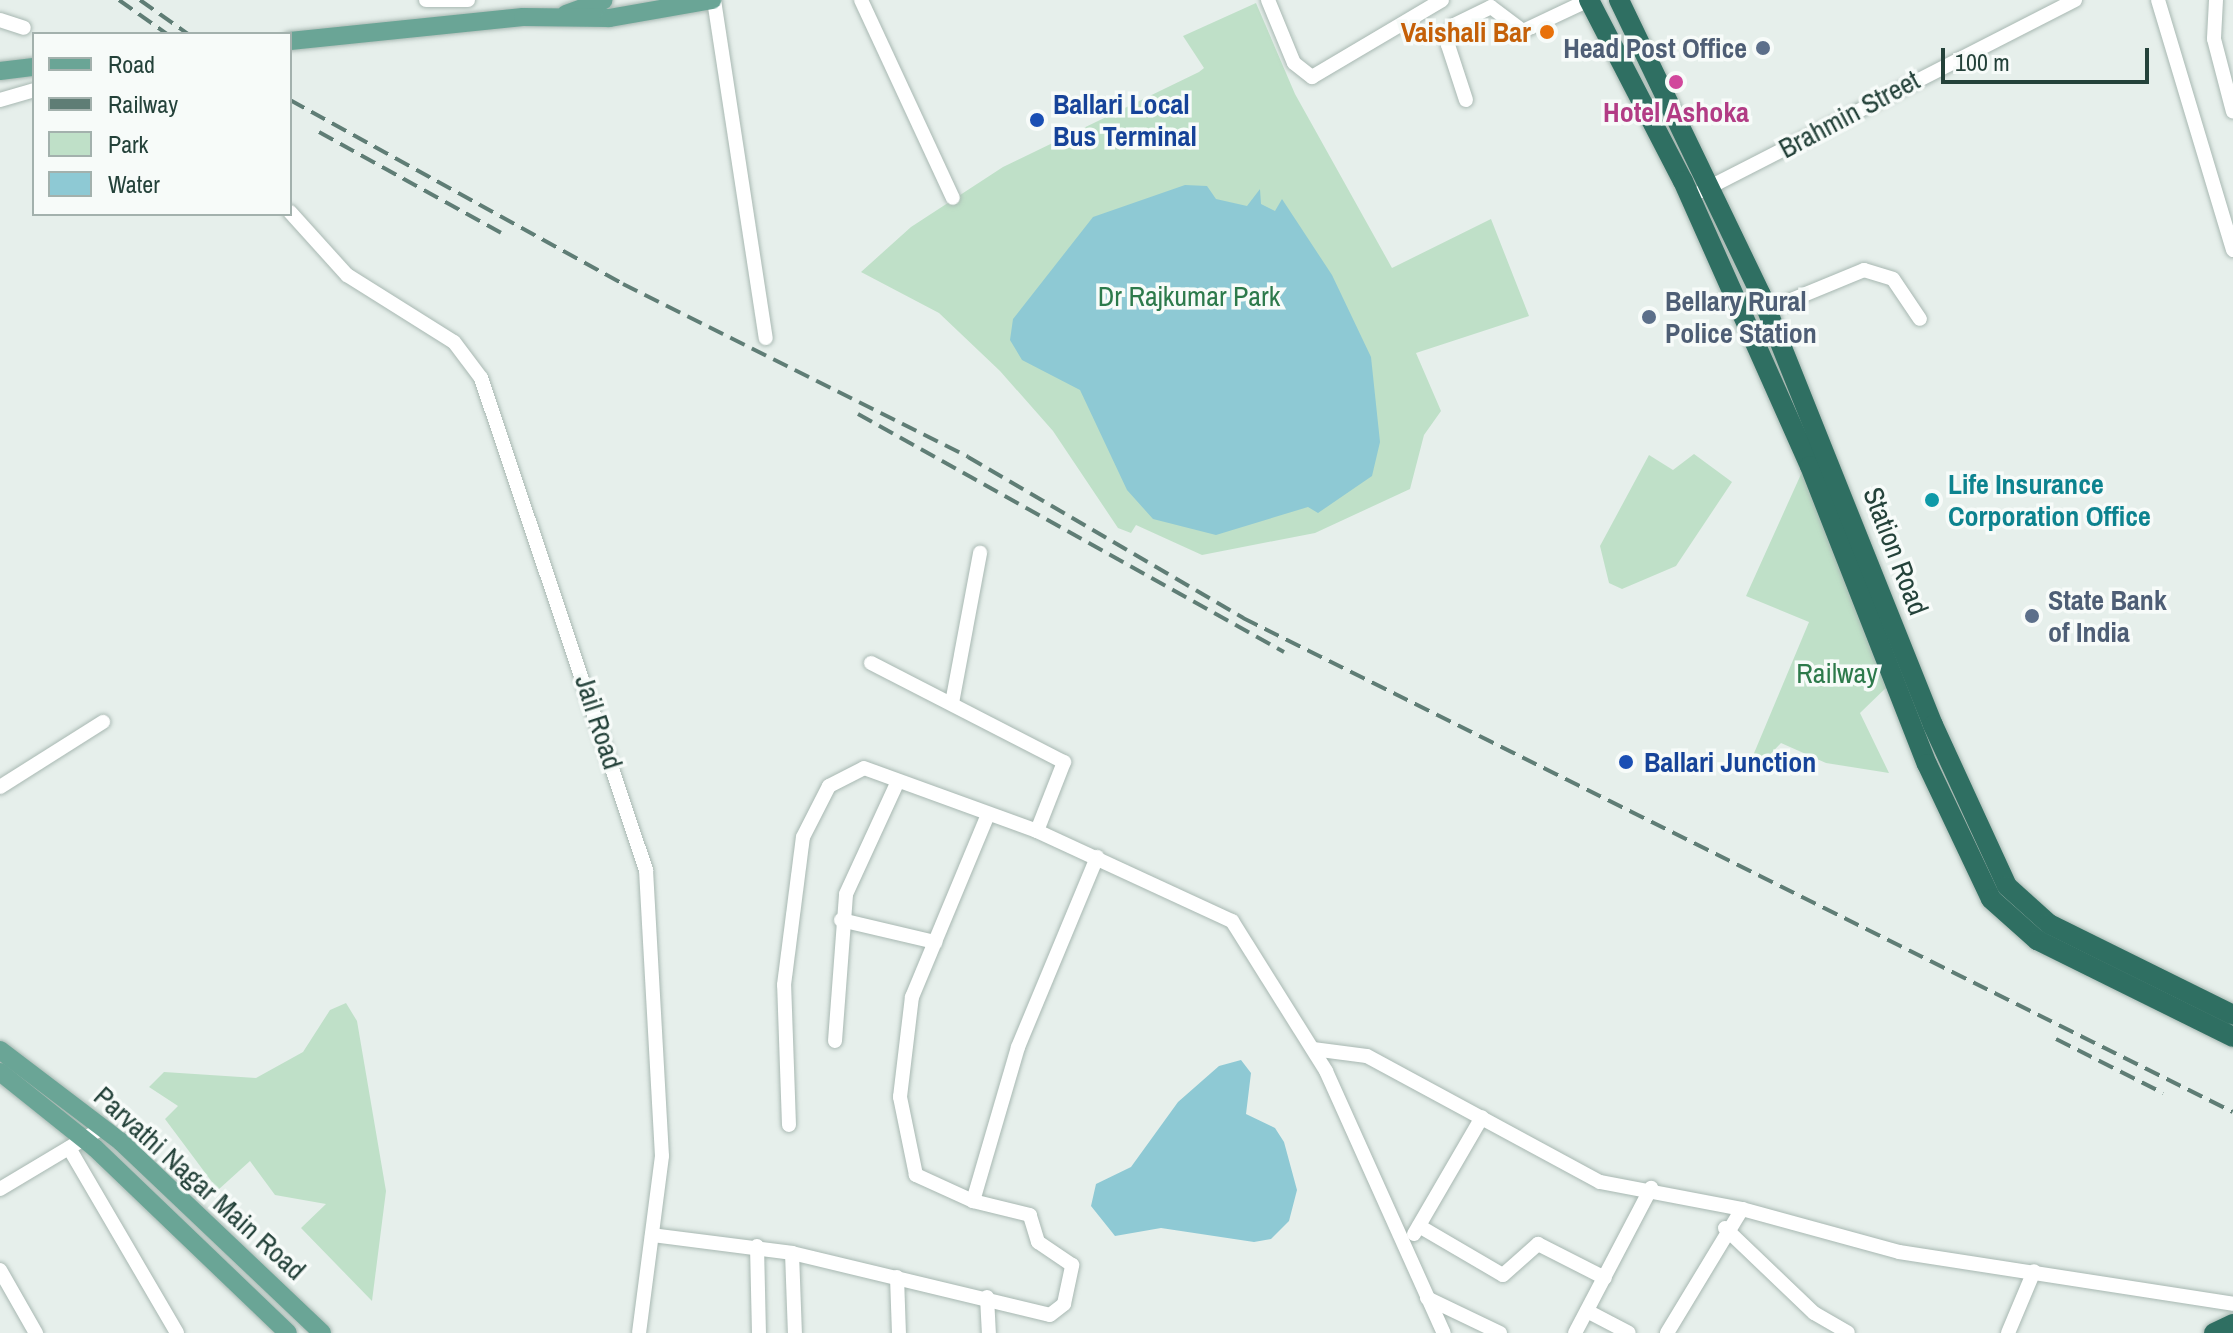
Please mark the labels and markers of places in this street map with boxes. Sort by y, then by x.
place label: Vaishali Bar [1401,15,1531,49]
marker: Vaishali Bar [1538,23,1556,41]
place label: Head Post Office [1563,31,1747,65]
marker: Head Post Office [1754,39,1772,57]
marker: Hotel Ashoka [1667,73,1685,91]
place label: Ballari Local Bus Terminal [1053,87,1197,153]
place label: Hotel Ashoka [1603,95,1749,129]
marker: Ballari Local Bus Terminal [1028,111,1046,129]
place label: Bellary Rural Police Station [1665,284,1817,350]
marker: Bellary Rural Police Station [1640,308,1658,326]
place label: Life Insurance Corporation Office [1948,467,2151,533]
marker: Life Insurance Corporation Office [1923,491,1941,509]
place label: State Bank of India [2048,583,2167,649]
marker: State Bank of India [2023,607,2041,625]
place label: Ballari Junction [1644,745,1816,779]
marker: Ballari Junction [1615,751,1637,773]

